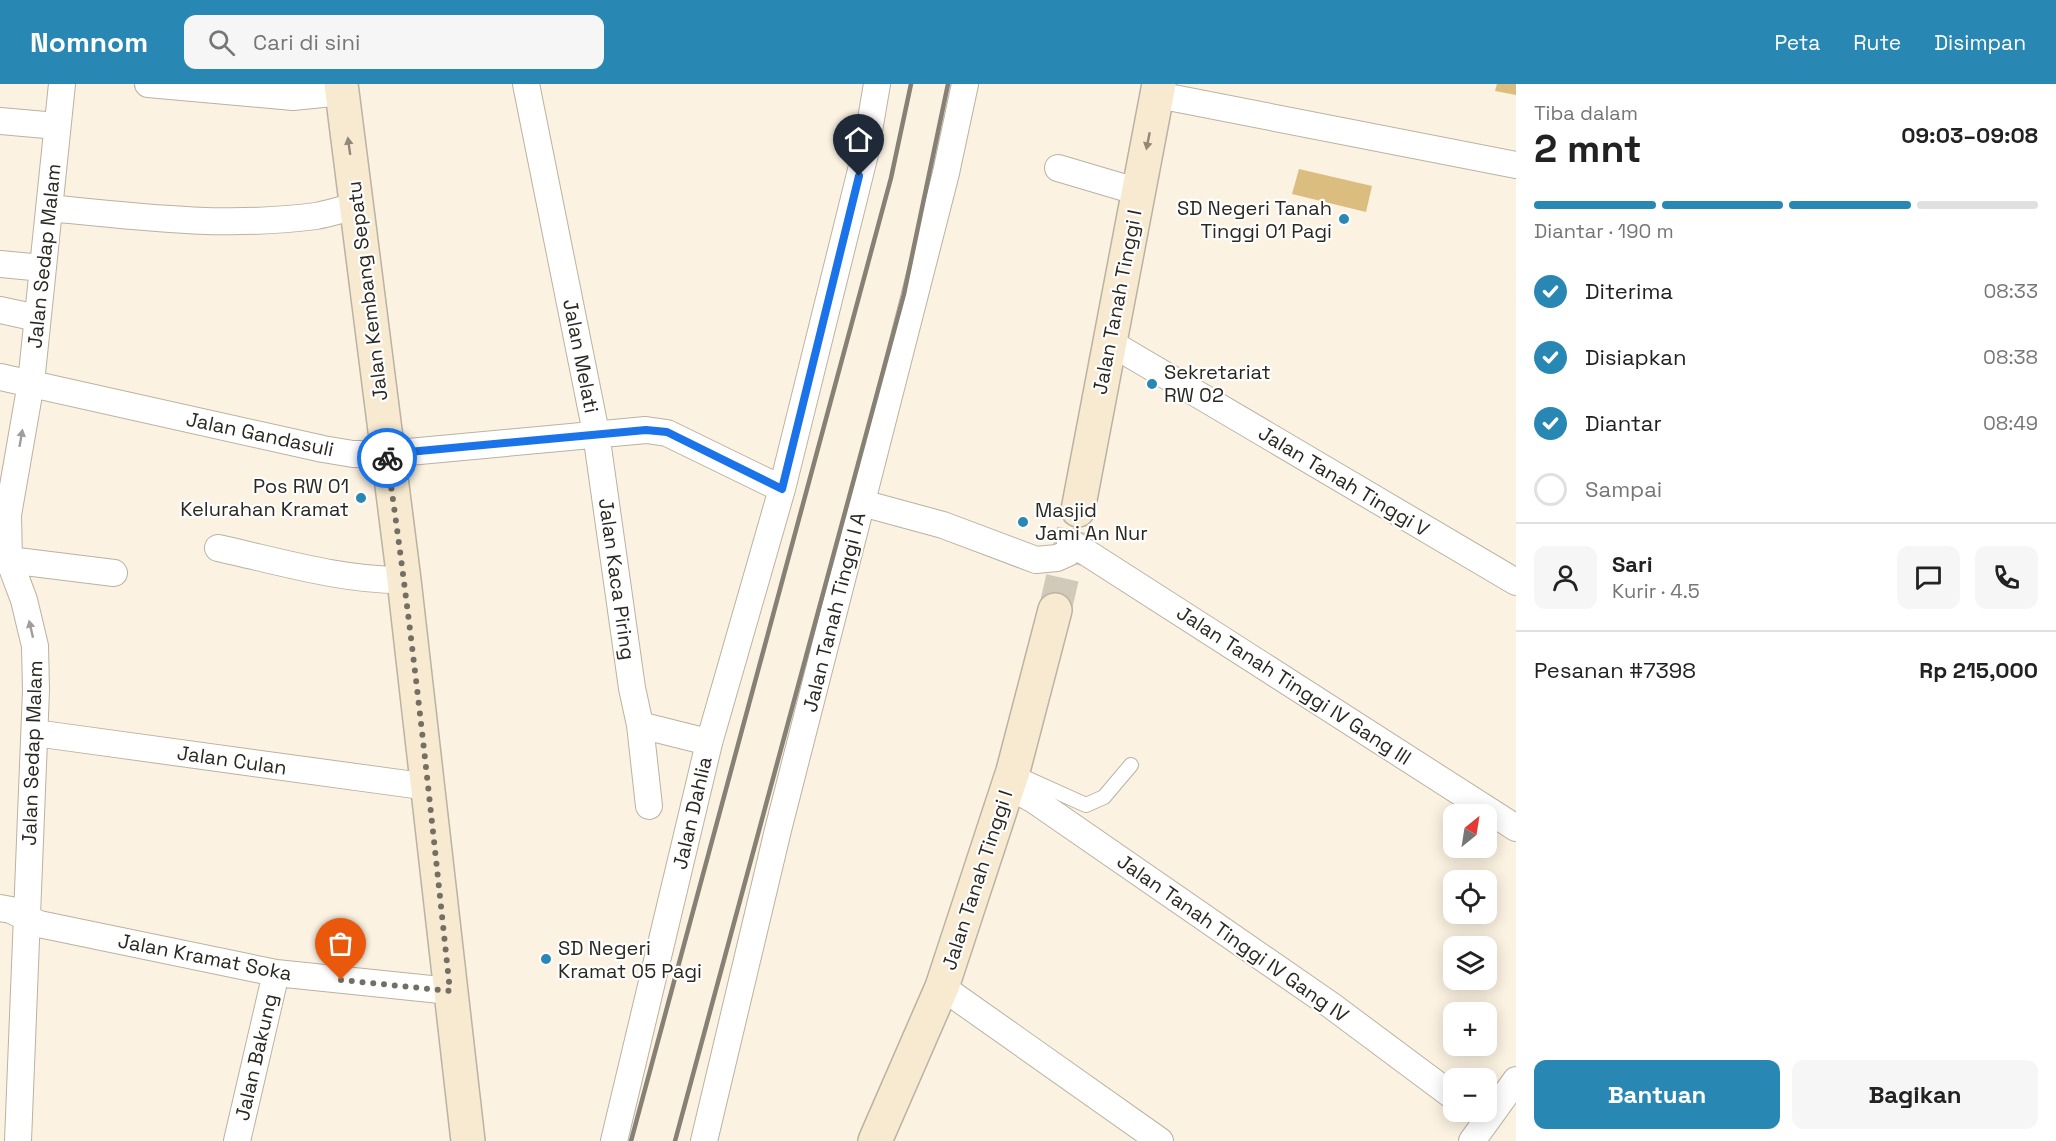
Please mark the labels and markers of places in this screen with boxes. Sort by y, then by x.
pin [833,114,884,176]
place label: SD Negeri Tanah Tinggi 01 Pagi [1177,195,1332,244]
marker: SD Negeri Tanah Tinggi 01 Pagi [1337,212,1351,226]
place label: Sekretariat RW 02 [1164,359,1271,408]
marker: Sekretariat RW 02 [1145,377,1159,391]
place label: Pos RW 01 Kelurahan Kramat [180,473,349,522]
marker: Pos RW 01 Kelurahan Kramat [354,491,368,505]
place label: Masjid Jami An Nur [1035,497,1148,546]
marker: Masjid Jami An Nur [1016,515,1030,529]
pin [315,918,366,980]
place label: SD Negeri Kramat 05 Pagi [558,935,702,984]
marker: SD Negeri Kramat 05 Pagi [539,952,553,966]

